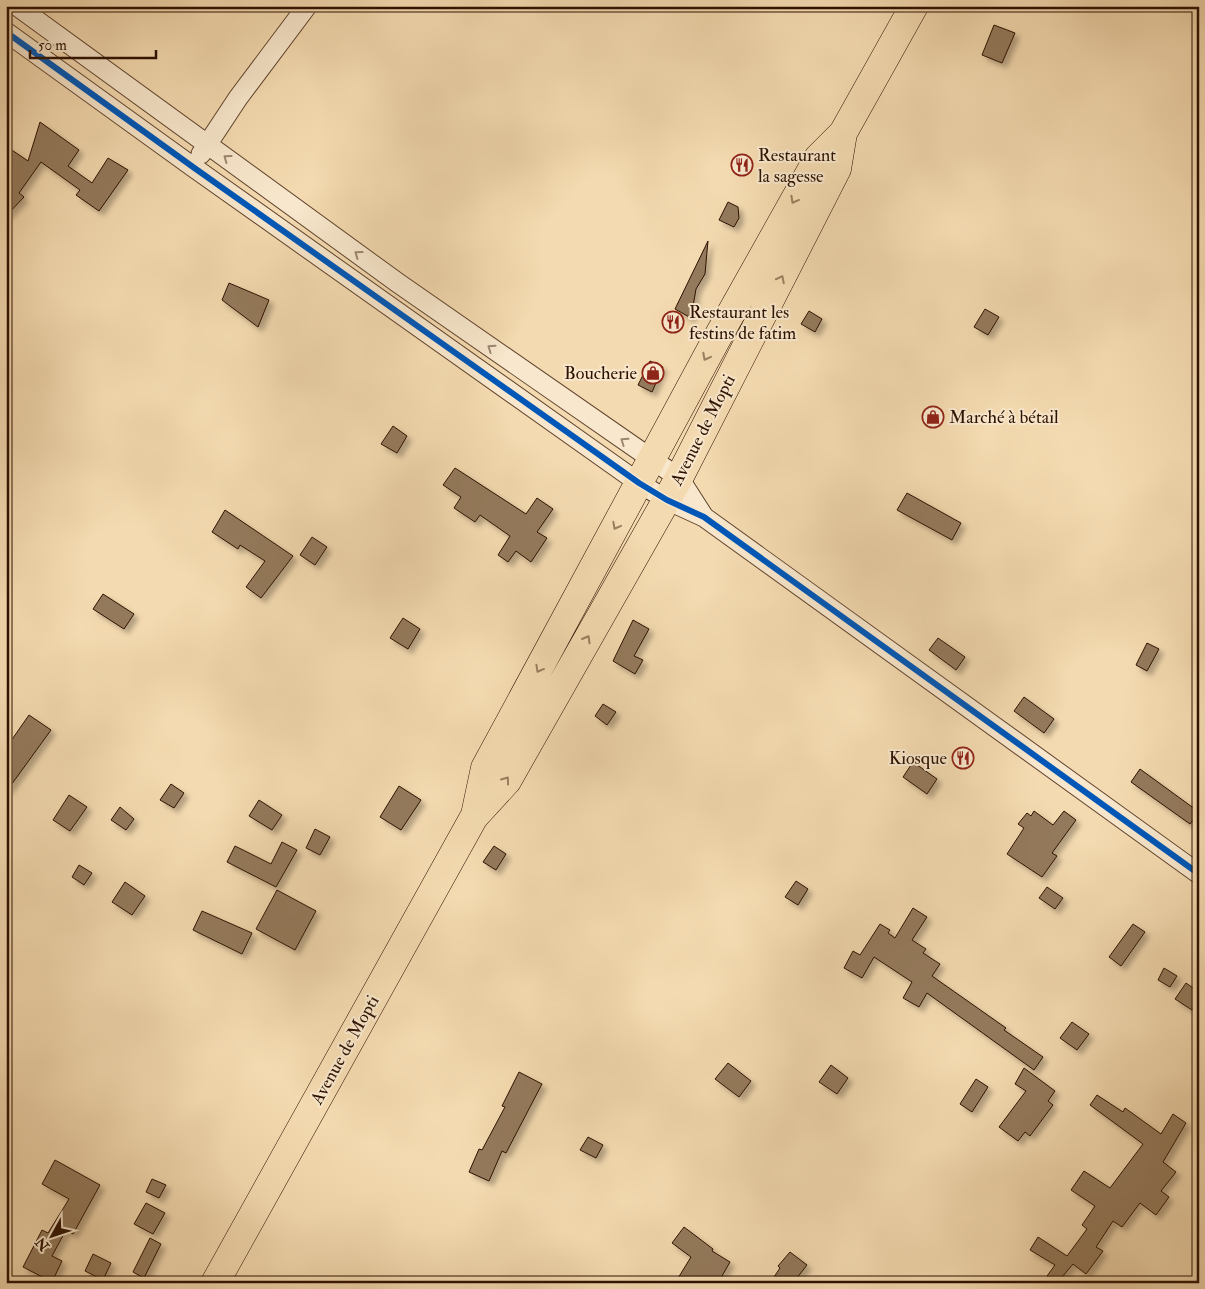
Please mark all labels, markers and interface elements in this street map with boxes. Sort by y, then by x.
scale bar [30,28,156,60]
text: 50 m [38,36,67,55]
place label: Restaurant la sagesse [758,144,836,188]
restaurant icon: Restaurant la sagesse [730,153,754,177]
one-way arrow [223,155,233,164]
one-way arrow [790,195,800,204]
one-way arrow [355,251,364,259]
one-way arrow [775,275,785,284]
place label: Restaurant les festins de fatim [689,301,796,345]
restaurant icon: Restaurant les festins de fatim [661,310,685,334]
one-way arrow [487,345,496,354]
one-way arrow [702,352,712,361]
shop icon: Boucherie [641,361,665,385]
place label: Boucherie [564,362,637,385]
street label: Avenue de Mopti [665,370,741,490]
shop icon: Marché à bétail [921,405,945,429]
place label: Marché à bétail [949,406,1059,429]
one-way arrow [620,438,629,447]
one-way arrow [612,521,622,530]
one-way arrow [581,636,591,645]
one-way arrow [535,664,545,673]
restaurant icon: Kiosque [951,746,975,770]
place label: Kiosque [889,747,947,770]
one-way arrow [500,776,509,786]
street label: Avenue de Mopti [305,991,385,1110]
north arrow [28,1212,78,1262]
text: N [32,1233,54,1255]

